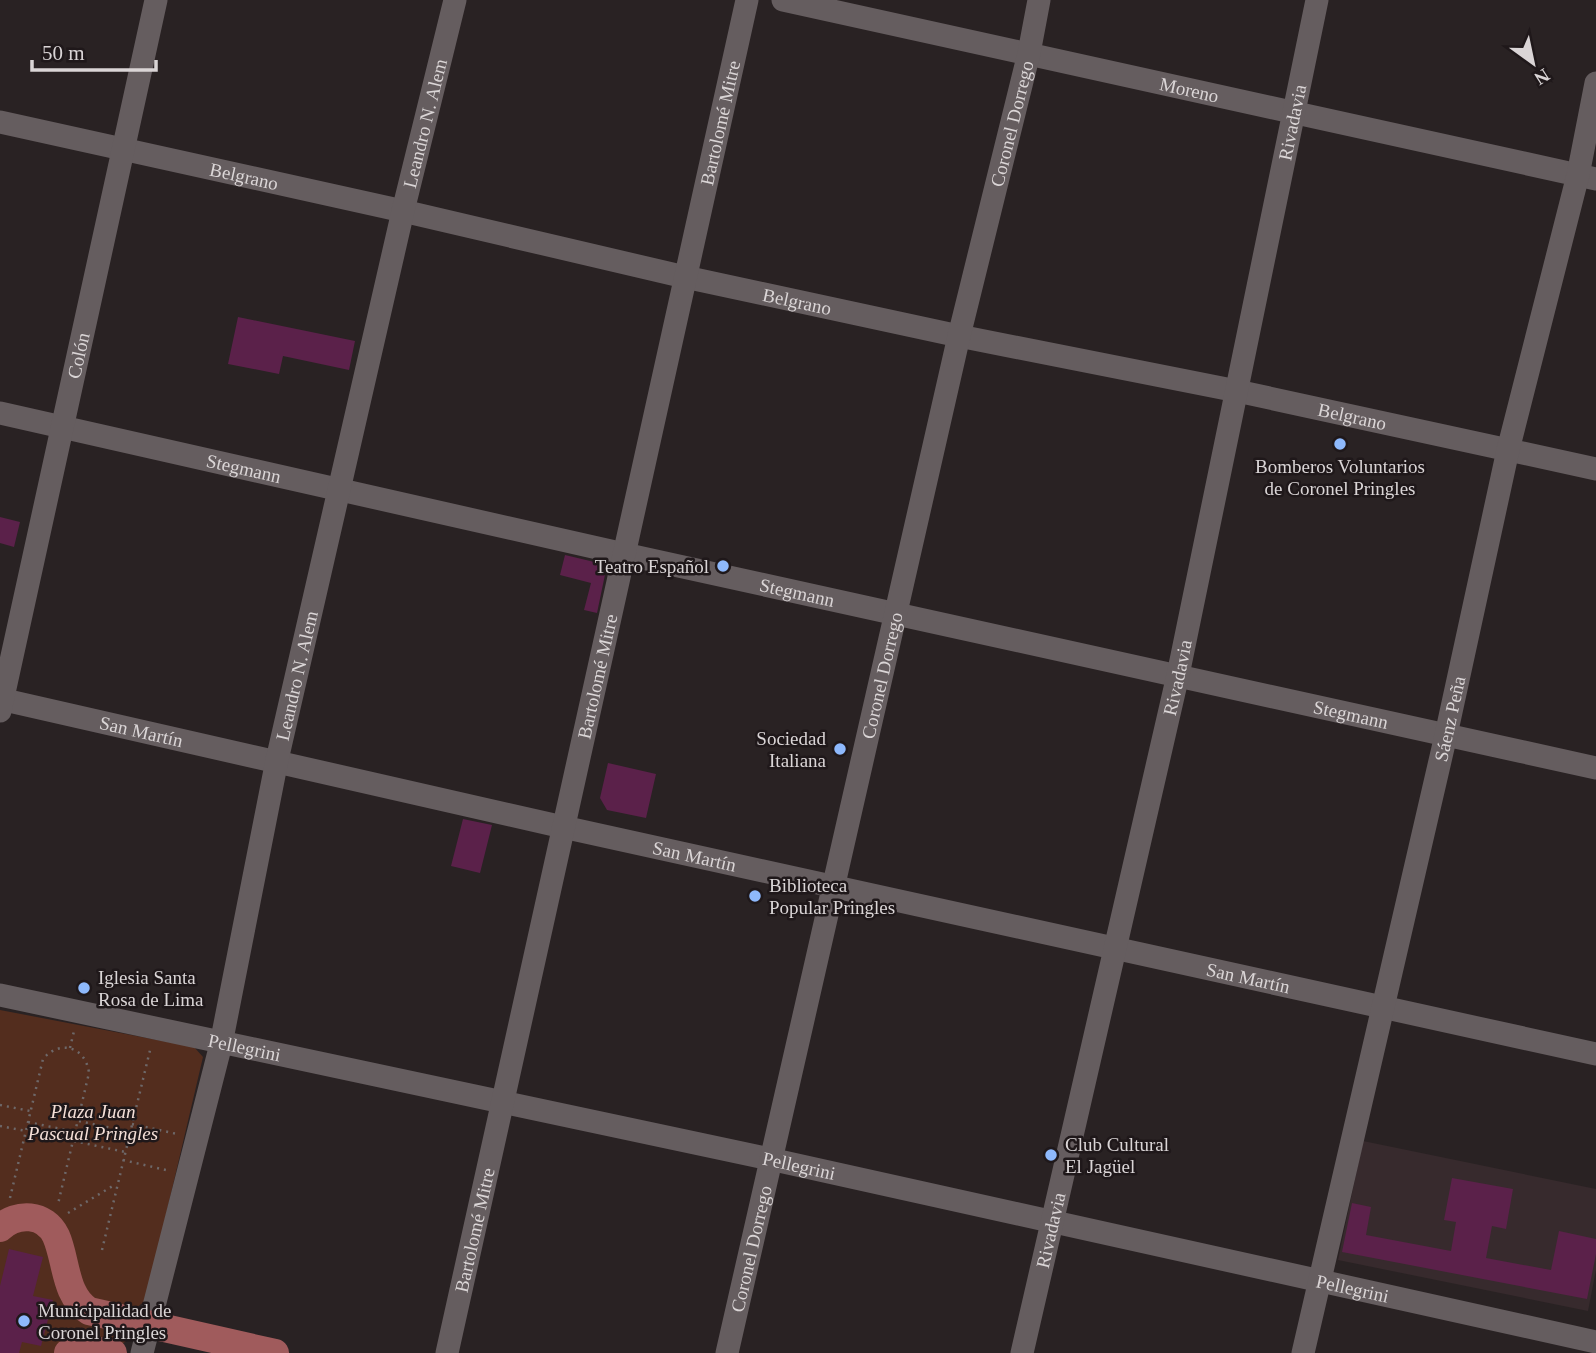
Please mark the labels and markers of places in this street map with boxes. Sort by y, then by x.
marker: Bomberos Voluntarios de Coronel Pringles [1332,436,1348,452]
place label: Bomberos Voluntarios de Coronel Pringles [1255,456,1425,499]
place label: Teatro Español [595,556,709,577]
marker: Teatro Español [715,558,731,574]
place label: Sociedad Italiana [756,728,827,771]
marker: Sociedad Italiana [832,741,848,757]
place label: Biblioteca Popular Pringles [769,875,895,918]
marker: Biblioteca Popular Pringles [747,888,763,904]
place label: Iglesia Santa Rosa de Lima [98,967,204,1010]
marker: Iglesia Santa Rosa de Lima [76,980,92,996]
place label: Club Cultural El Jagüel [1065,1134,1169,1177]
marker: Club Cultural El Jagüel [1043,1147,1059,1163]
place label: Municipalidad de Coronel Pringles [38,1300,172,1343]
marker: Municipalidad de Coronel Pringles [16,1313,32,1329]

